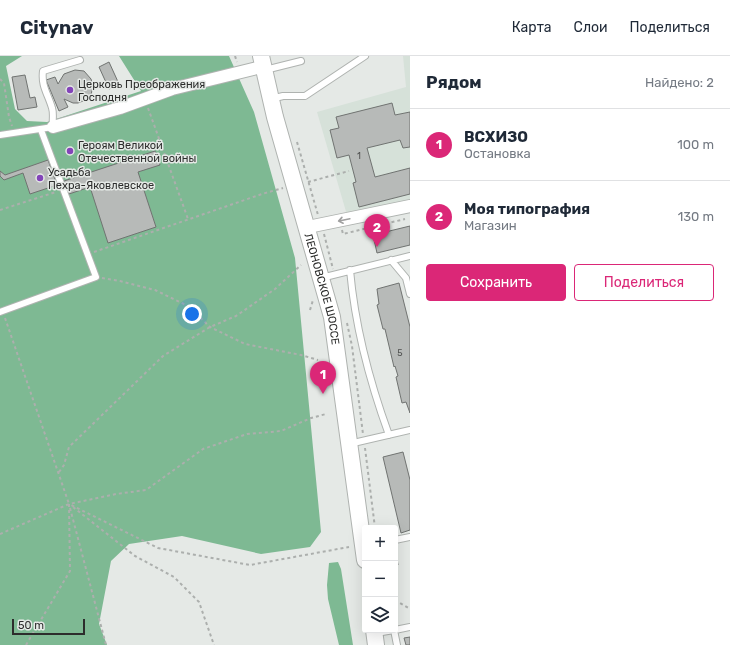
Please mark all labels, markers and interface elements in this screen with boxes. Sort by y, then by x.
text: Citynav [20,16,93,39]
text: Карта [512,19,552,36]
text: Слои [574,19,608,36]
text: Поделиться [630,19,710,36]
text: Рядом [426,72,482,92]
text: Найдено: 2 [645,75,714,90]
place label: Церковь Преображения Господня [78,78,205,104]
marker: Церковь Преображения Господня [65,85,75,95]
text: ВСХИЗО [464,128,528,146]
text: 1 [436,137,442,152]
text: 100 m [677,137,714,152]
place label: Героям Великой Отечественной войны [78,139,196,165]
marker: Героям Великой Отечественной войны [65,146,75,156]
text: Остановка [464,146,531,161]
house number: 1 [357,151,361,161]
place label: Усадьба Пехра-Яковлевское [48,166,154,192]
marker: Усадьба Пехра-Яковлевское [35,173,45,183]
text: Моя типография [464,200,590,218]
text: 2 [435,209,443,224]
text: 130 m [678,209,714,224]
pin: 2 [364,214,390,247]
one-way arrow [338,216,351,224]
text: Магазин [464,218,517,233]
street label: ЛЕОНОВСКОЕ ШОССЕ [301,232,342,346]
button: Сохранить [426,264,566,301]
button: Поделиться [574,264,714,301]
your location [182,304,202,324]
house number: 5 [397,348,403,358]
pin: 1 [310,361,336,394]
map controls [362,525,398,633]
button: + [362,525,398,561]
button: − [362,561,398,597]
button: layers [362,597,398,633]
scale bar [12,617,85,636]
text: 50 m [18,619,44,632]

